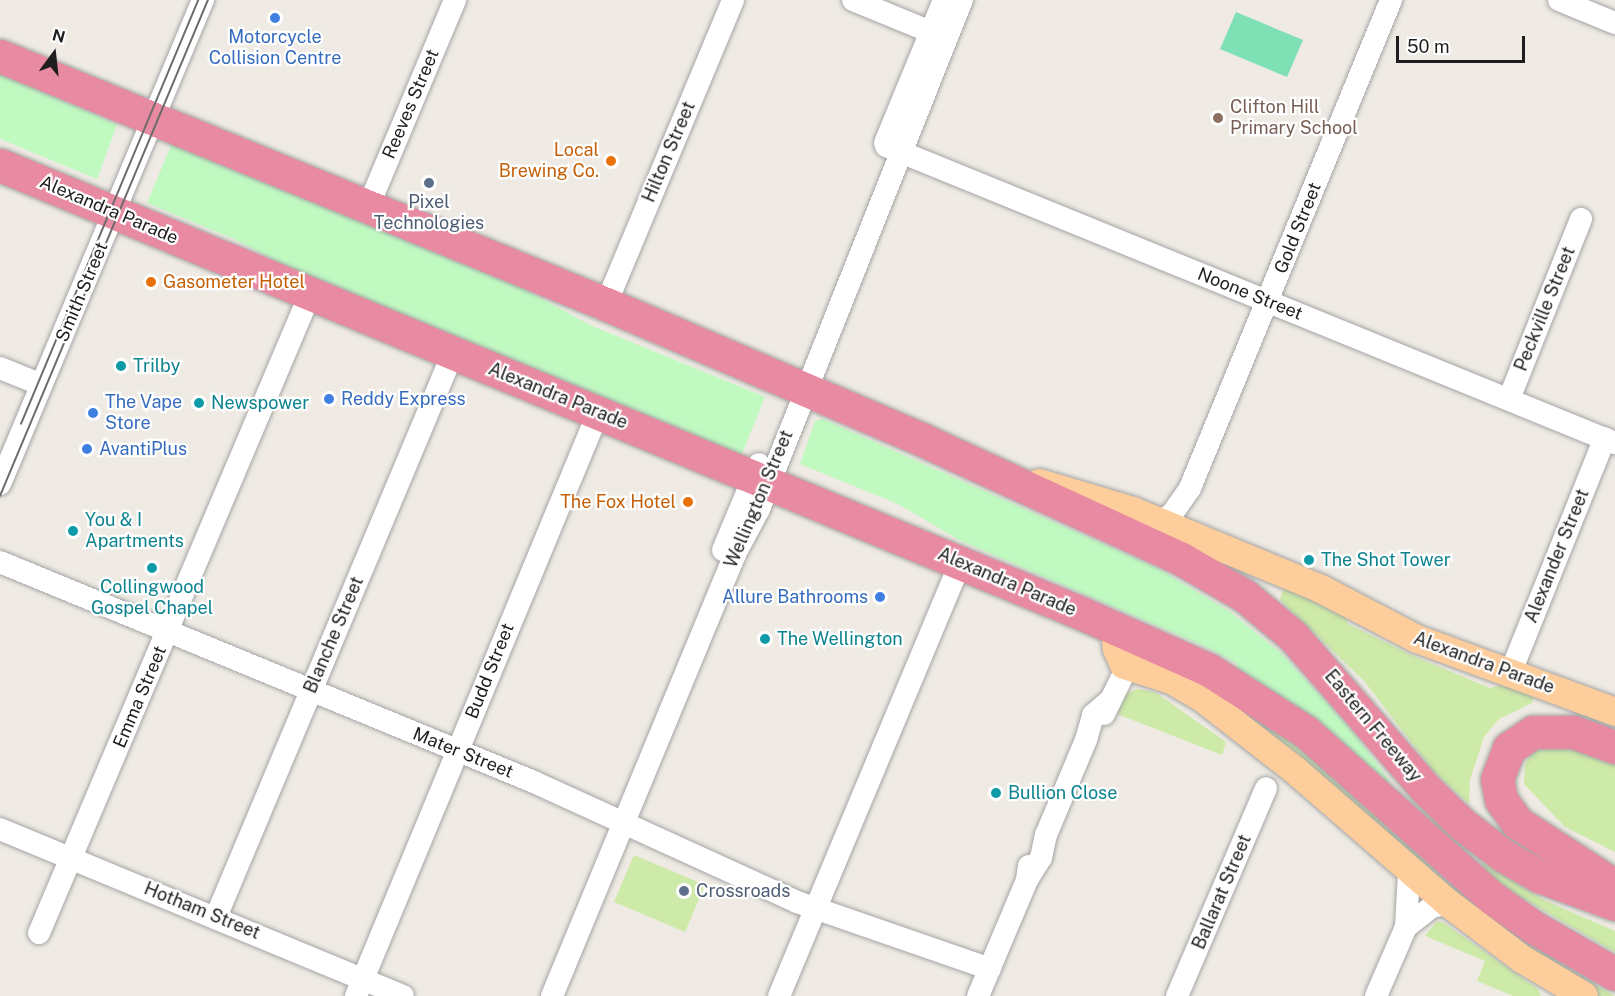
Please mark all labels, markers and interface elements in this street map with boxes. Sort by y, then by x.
marker: Motorcycle Collision Centre [268,11,282,25]
north arrow [24,24,84,84]
scale bar [1399,24,1528,62]
text: N [50,25,67,47]
place label: Motorcycle Collision Centre [209,27,341,70]
text: 50 m [1407,36,1450,57]
street label: Reeves Street [378,46,444,162]
place label: Clifton Hill Primary School [1230,97,1358,140]
street label: Hilton Street [638,98,700,206]
marker: Clifton Hill Primary School [1211,111,1225,125]
place label: Local Brewing Co. [499,140,599,182]
marker: Local Brewing Co. [604,154,618,168]
street label: Alexandra Parade [37,171,181,249]
marker: Pixel Technologies [422,176,436,190]
street label: Gold Street [1270,179,1326,277]
place label: Pixel Technologies [374,192,484,234]
street label: Smith Street [51,239,113,345]
street label: Peckville Street [1510,244,1580,374]
street label: Noone Street [1194,263,1306,325]
place label: Gasometer Hotel [163,271,305,293]
marker: Gasometer Hotel [144,275,158,289]
place label: Trilby [133,355,180,377]
street label: Alexandra Parade [485,358,631,434]
marker: Trilby [114,359,128,373]
place label: Reddy Express [341,388,466,410]
place label: The Vape Store [105,392,183,434]
place label: Newspower [211,392,309,414]
marker: Reddy Express [322,392,336,406]
marker: Newspower [192,396,206,410]
marker: The Vape Store [86,406,100,420]
street label: Wellington Street [720,427,798,571]
place label: AvantiPlus [99,438,187,460]
marker: AvantiPlus [80,442,94,456]
street label: Alexander Street [1520,486,1594,626]
place label: The Fox Hotel [560,491,676,513]
marker: The Fox Hotel [681,495,695,509]
place label: You & I Apartments [85,510,184,552]
marker: You & I Apartments [66,524,80,538]
street label: Alexandra Parade [935,543,1079,621]
place label: The Shot Tower [1321,549,1451,571]
marker: The Shot Tower [1302,553,1316,567]
marker: Collingwood Gospel Chapel [145,561,159,575]
street label: Blanche Street [300,573,368,697]
place label: Collingwood Gospel Chapel [91,577,213,620]
place label: Allure Bathrooms [722,586,868,608]
marker: Allure Bathrooms [873,590,887,604]
street label: Budd Street [461,620,519,722]
place label: The Wellington [777,628,903,650]
street label: Alexandra Parade [1411,628,1557,698]
marker: The Wellington [758,632,772,646]
street label: Emma Street [109,643,171,751]
street label: Eastern Freeway [1320,666,1426,786]
street label: Mater Street [410,723,516,783]
place label: Bullion Close [1008,782,1117,804]
marker: Bullion Close [989,786,1003,800]
street label: Ballarat Street [1188,831,1256,953]
street label: Hotham Street [141,878,263,944]
place label: Crossroads [696,880,790,902]
marker: Crossroads [677,884,691,898]

